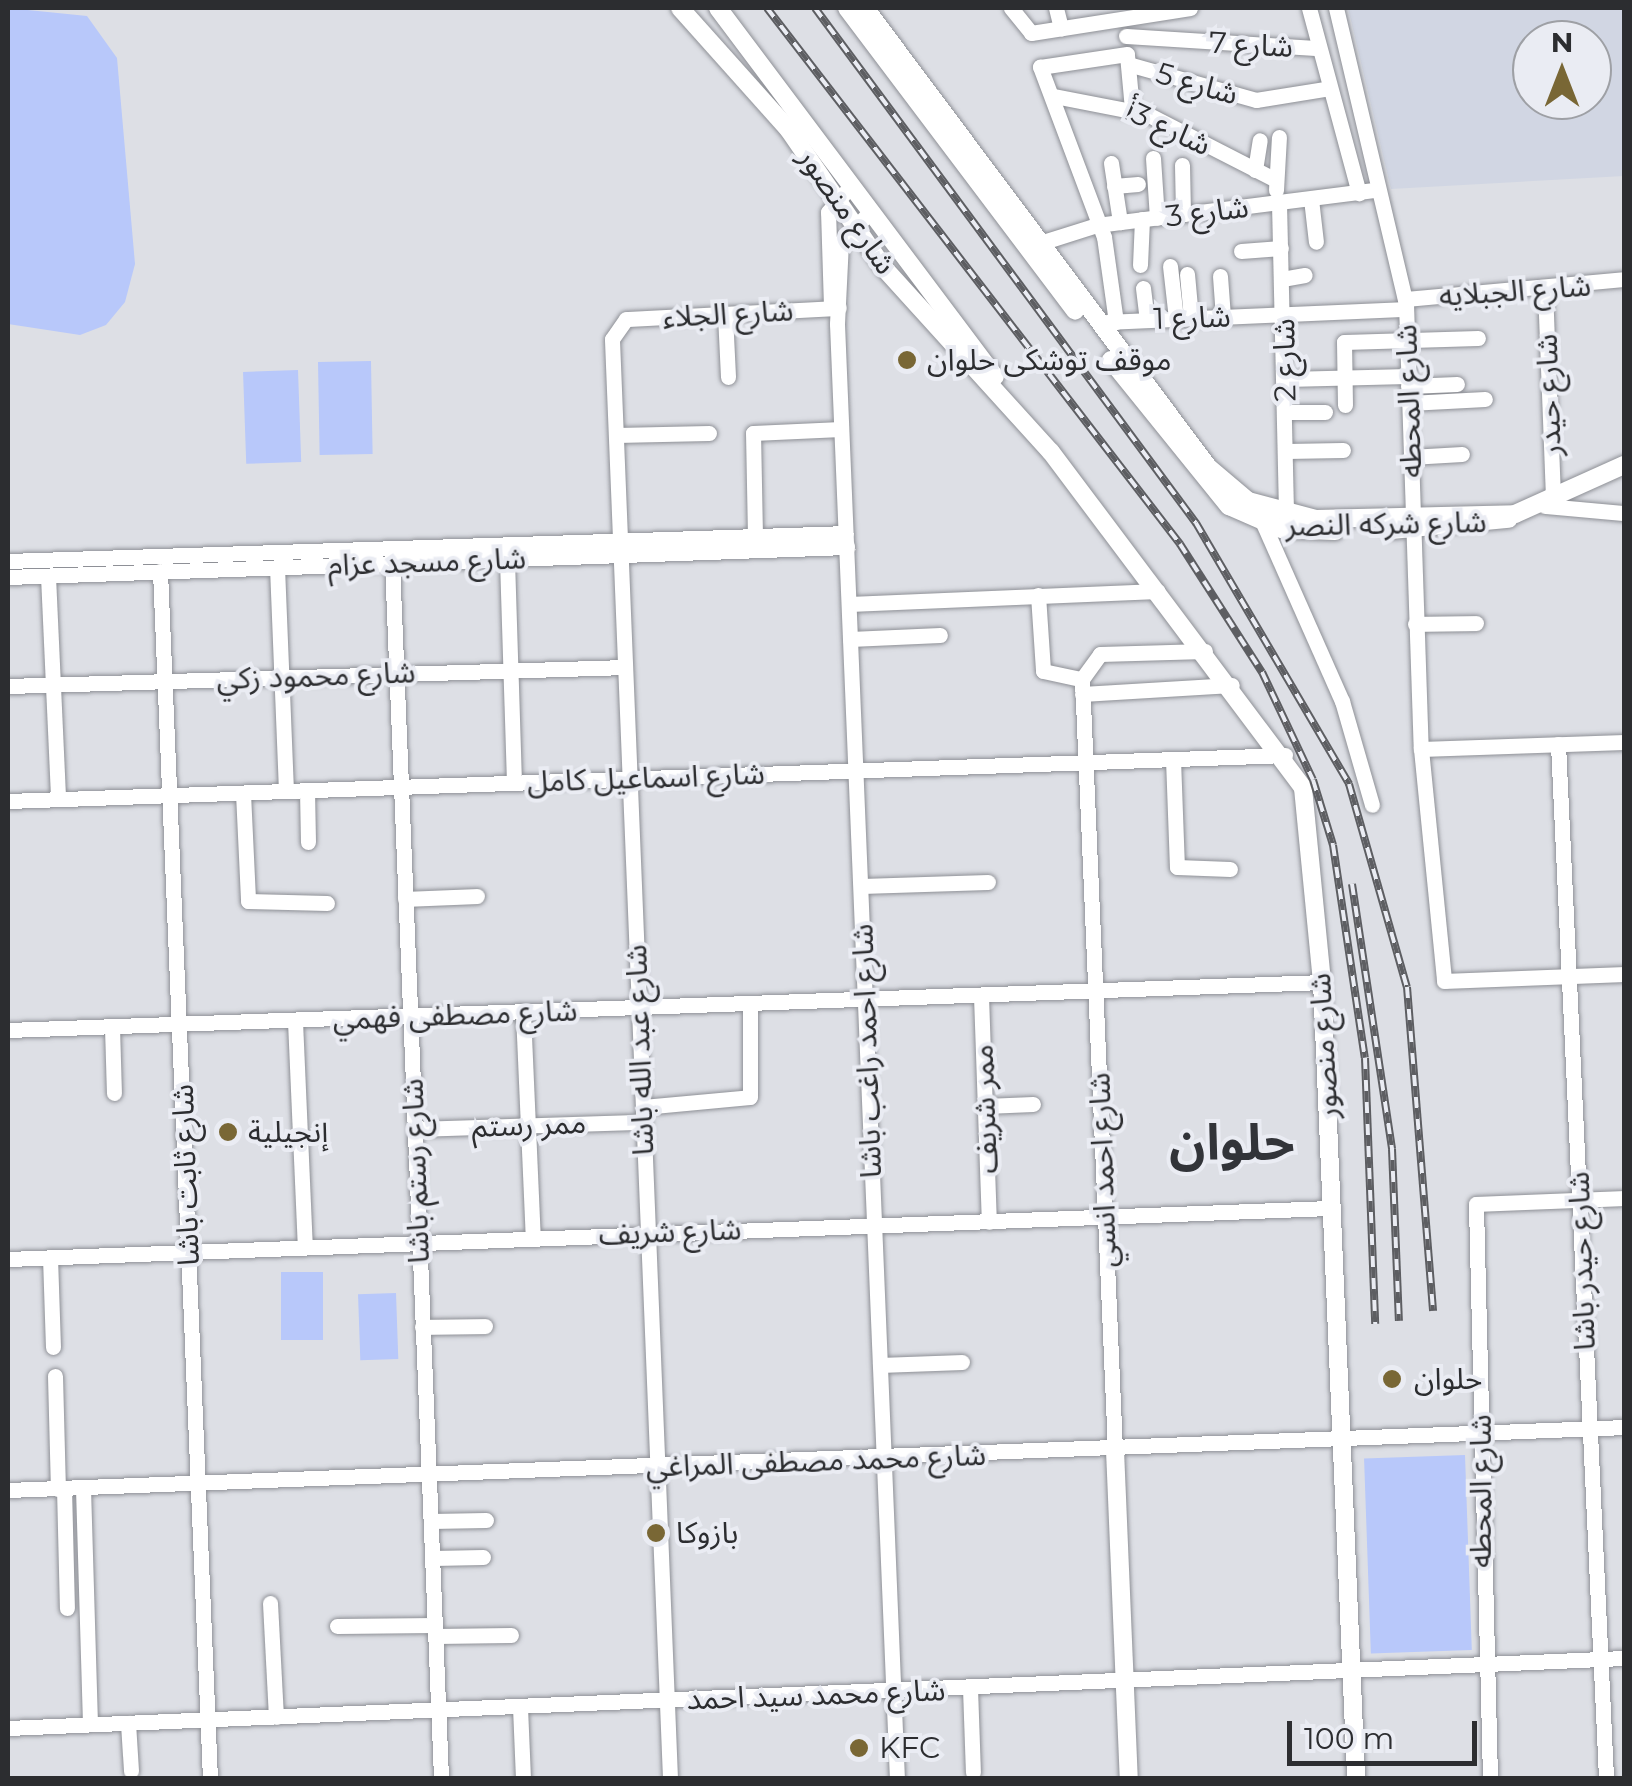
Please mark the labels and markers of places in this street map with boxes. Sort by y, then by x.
place label: موقف توشكى حلوان [927,342,1171,378]
marker: موقف توشكى حلوان [896,349,918,371]
place label: إنجيلية [248,1114,328,1150]
marker: إنجيلية [217,1121,239,1143]
place label: حلوان [1414,1361,1483,1397]
marker: حلوان [1379,1366,1405,1392]
place label: بازوكا [676,1515,738,1551]
marker: بازوكا [645,1522,667,1544]
place label: KFC [879,1730,940,1766]
marker: KFC [848,1737,870,1759]

